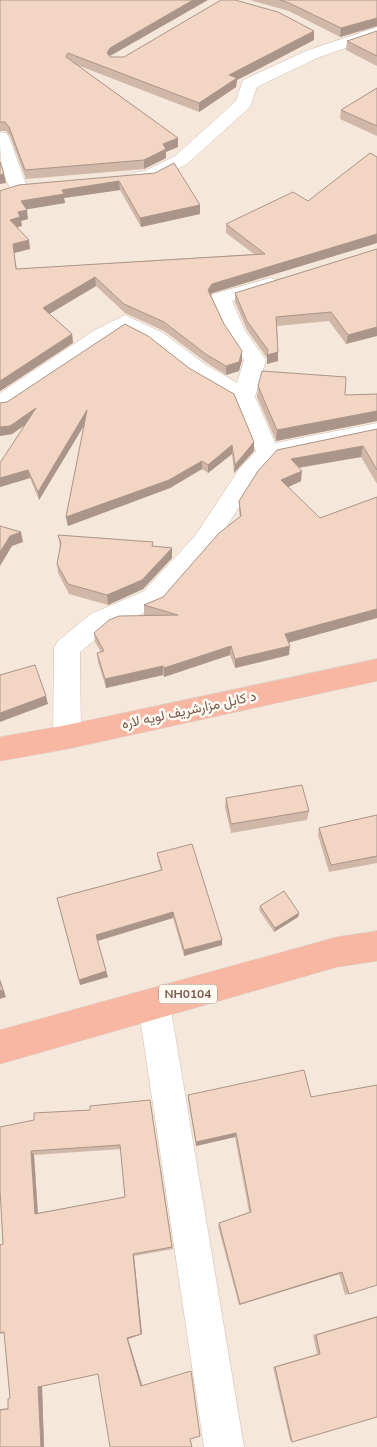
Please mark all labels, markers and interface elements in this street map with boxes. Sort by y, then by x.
street label: د کابل مزارشریف لویه لاره [120,686,258,734]
road number: NH0104 [159,984,217,1004]

